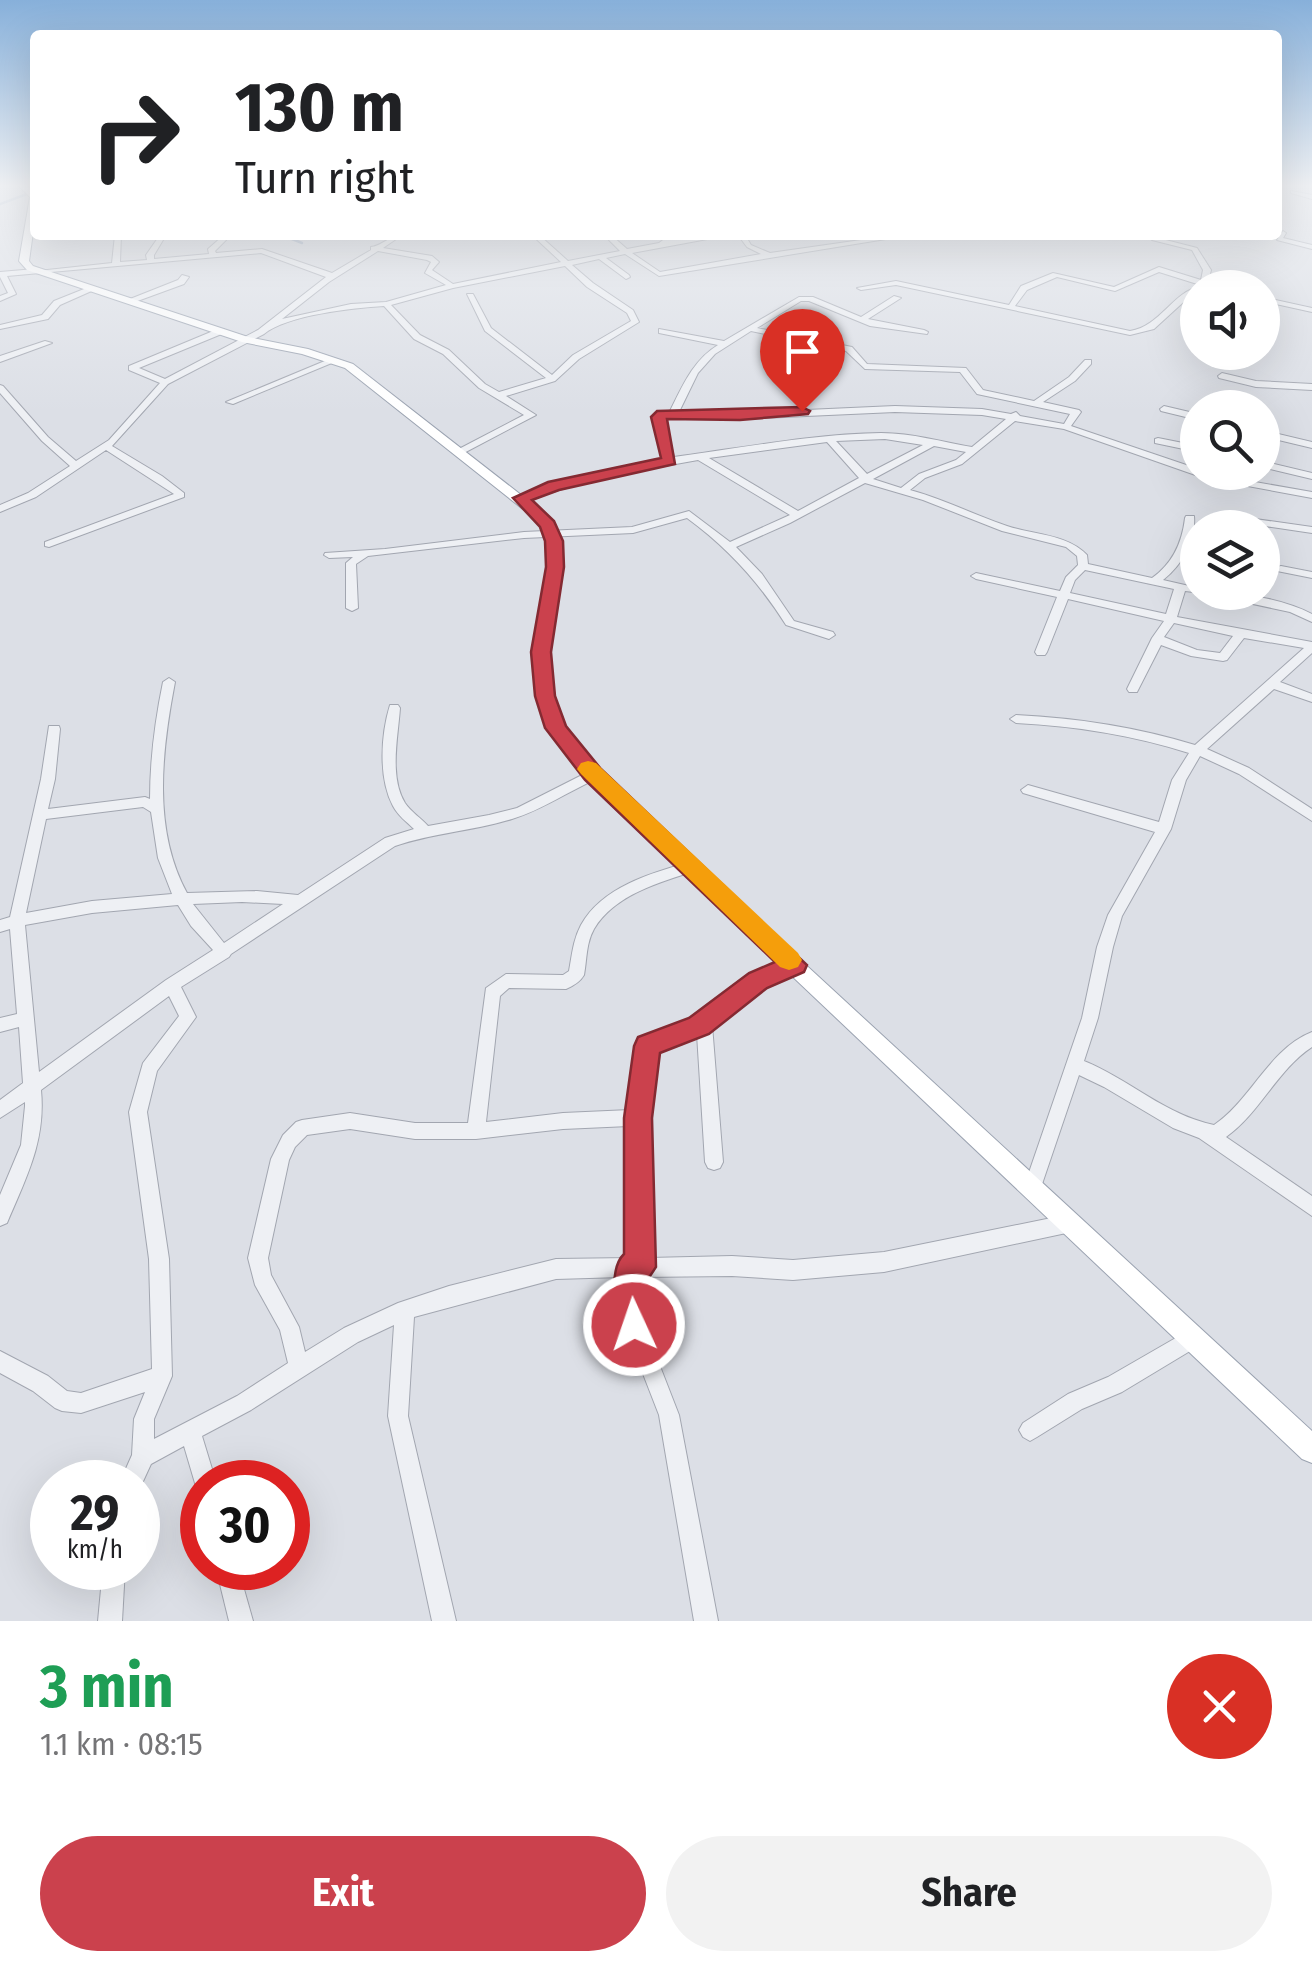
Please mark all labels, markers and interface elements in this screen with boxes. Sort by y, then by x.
text: 130 m [235,66,404,150]
icon: right [70,70,200,200]
text: Turn right [235,151,414,205]
map controls [1180,270,1280,610]
button: sound [1180,270,1280,370]
pin [760,309,845,412]
icon: arrive [775,324,830,379]
button: search [1180,390,1280,490]
button: layers [1180,510,1280,610]
position arrow [582,1273,686,1377]
speed limit sign: 30 [180,1460,310,1590]
text: 29 [71,1483,119,1543]
text: km/h [67,1535,123,1565]
text: 3 min [40,1651,174,1723]
button: close [1167,1654,1272,1759]
text: 1.1 km · 08:15 [40,1725,203,1763]
button: Exit [40,1836,646,1951]
button: Share [666,1836,1272,1951]

